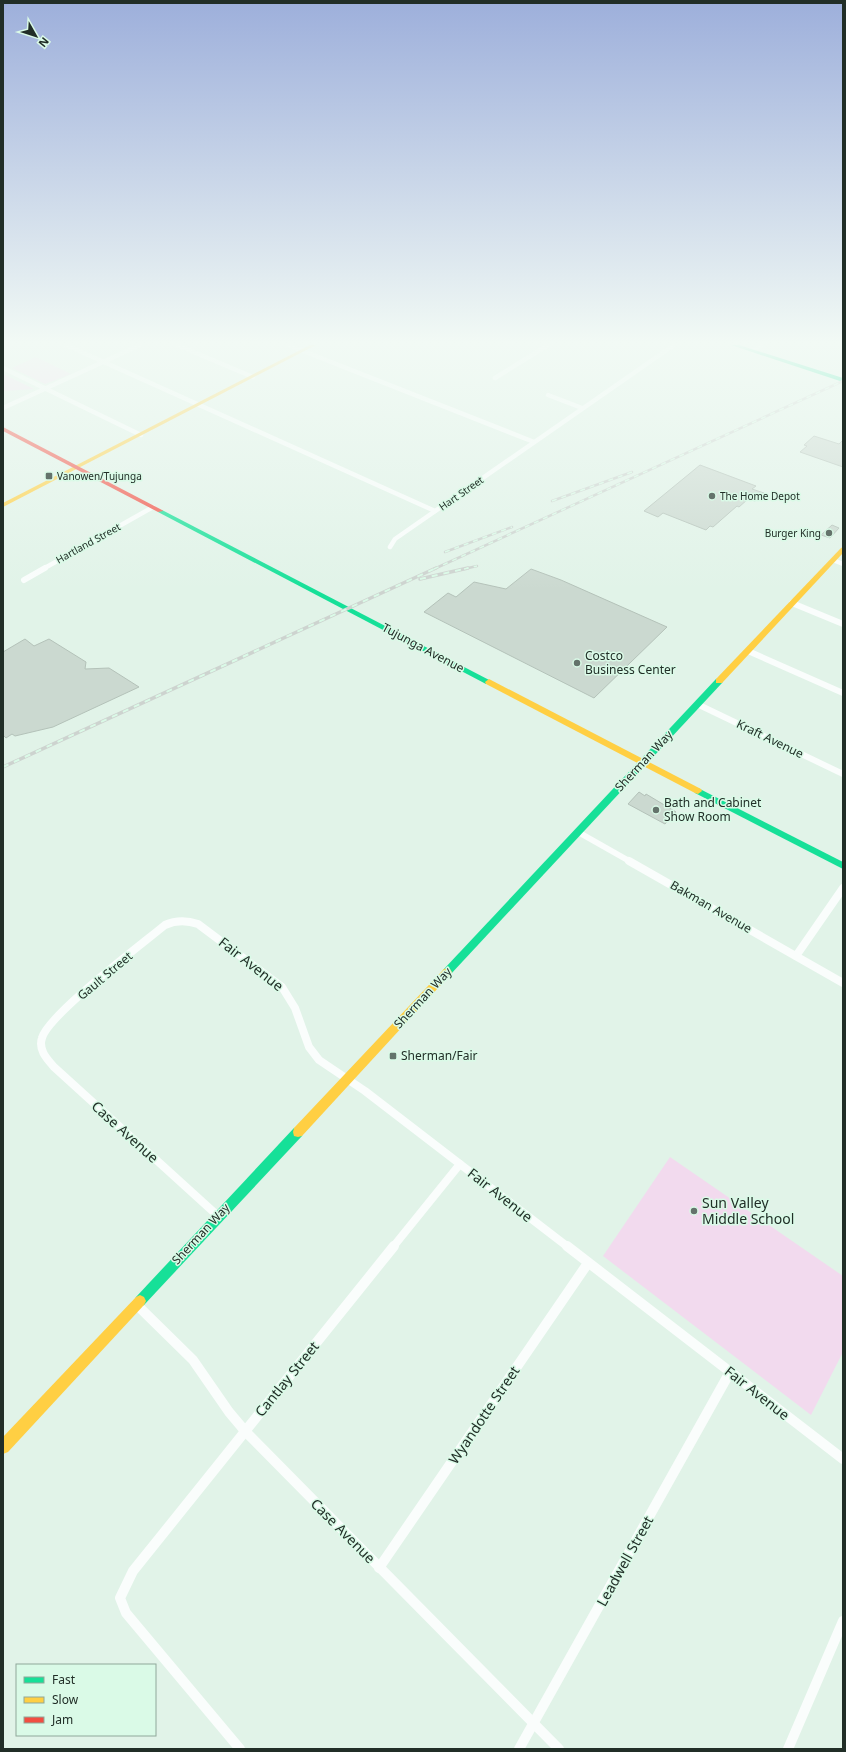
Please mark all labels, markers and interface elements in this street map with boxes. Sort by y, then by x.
north arrow [16,16,56,56]
text: N [36,34,53,51]
place label: Vanowen/Tujunga [57,469,142,483]
marker: Vanowen/Tujunga [44,471,54,481]
street label: Hart Street [436,472,486,513]
place label: The Home Depot [720,489,800,503]
marker: The Home Depot [707,491,717,501]
street label: Hartland Street [53,519,123,567]
place label: Burger King [765,526,821,540]
marker: Burger King [824,528,834,538]
street label: Tujunga Avenue [379,619,468,676]
place label: Costco Business Center [585,647,676,678]
marker: Costco Business Center [572,658,582,668]
street label: Kraft Avenue [734,715,807,762]
street label: Sherman Way [611,726,677,795]
place label: Bath and Cabinet Show Room [664,794,762,825]
marker: Bath and Cabinet Show Room [651,805,661,815]
street label: Bakman Avenue [667,876,755,937]
street label: Fair Avenue [215,932,288,995]
street label: Gault Street [74,947,136,1004]
street label: Sherman Way [390,963,456,1032]
place label: Sherman/Fair [401,1047,478,1064]
marker: Sherman/Fair [388,1051,398,1061]
street label: Case Avenue [88,1096,163,1167]
street label: Fair Avenue [464,1163,537,1226]
place label: Sun Valley Middle School [702,1193,794,1228]
street label: Sherman Way [168,1199,234,1268]
marker: Sun Valley Middle School [689,1206,699,1216]
street label: Cantlay Street [250,1337,323,1420]
street label: Fair Avenue [721,1361,794,1424]
street label: Wyandotte Street [444,1362,523,1467]
street label: Case Avenue [307,1494,380,1567]
street label: Leadwell Street [592,1512,657,1609]
legend [16,1664,156,1736]
text: Fast [52,1671,76,1688]
text: Slow [52,1691,79,1708]
text: Jam [51,1711,73,1728]

